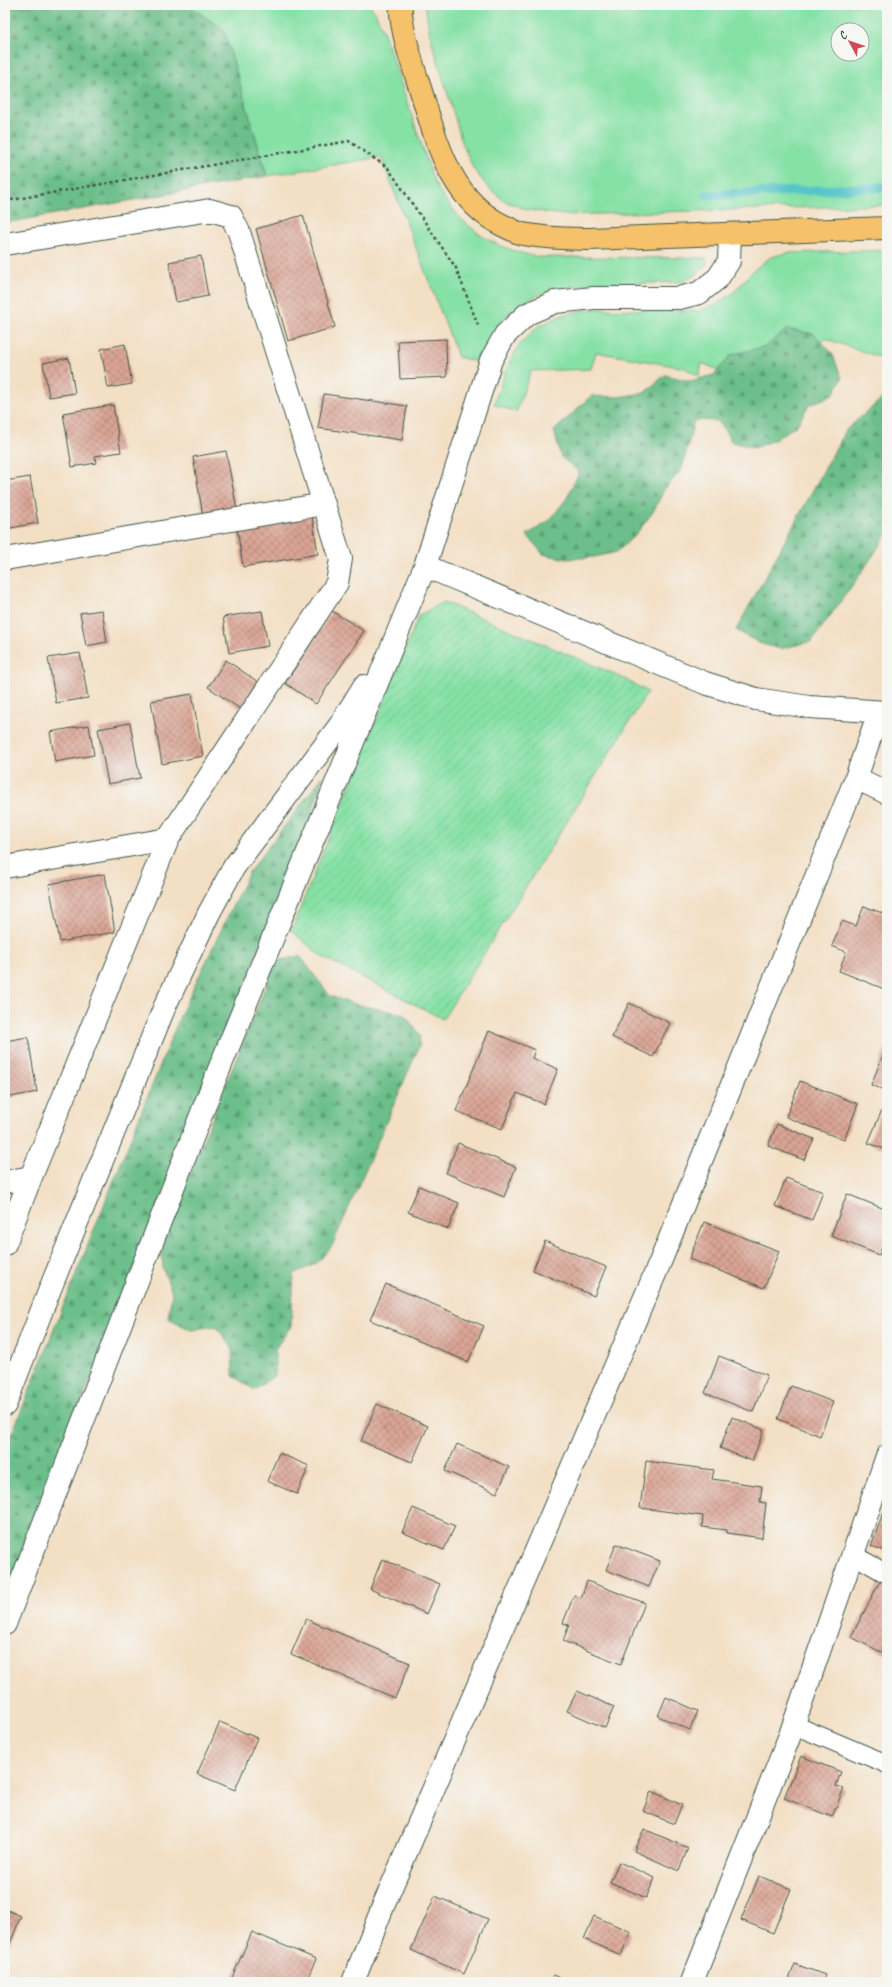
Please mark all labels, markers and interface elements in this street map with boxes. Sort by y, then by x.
north arrow [830,22,870,62]
text: С [835,28,850,42]

